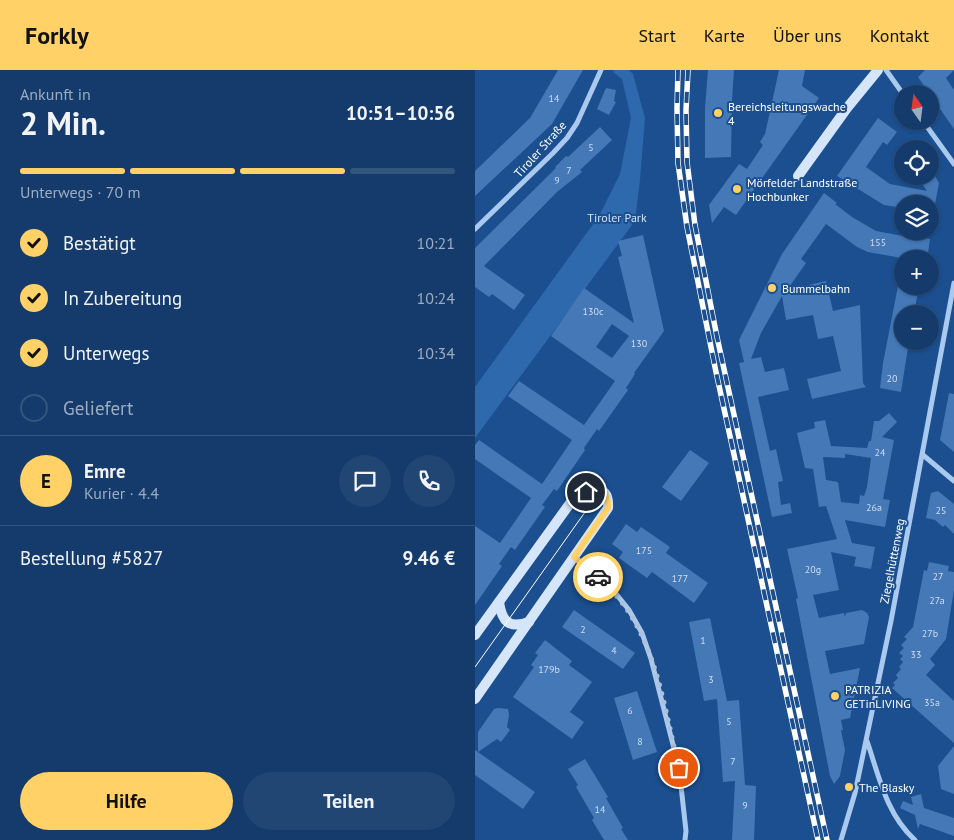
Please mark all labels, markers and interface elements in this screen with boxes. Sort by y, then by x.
text: Forkly [25,20,89,51]
text: Start [638,24,676,47]
text: Karte [704,24,745,47]
text: Über uns [773,24,842,47]
text: Kontakt [870,24,929,47]
text: Ankunft in [20,84,91,104]
north arrow [894,85,939,130]
map controls [894,85,939,350]
house number: 14 [549,92,560,105]
place label: Bereichsleitungswache 4 [728,99,846,128]
text: 10:51–10:56 [346,101,455,125]
text: 2 Min. [20,102,106,144]
marker: Bereichsleitungswache 4 [712,107,724,119]
street label: Tiroler Straße [511,118,569,180]
button: locate [894,140,939,185]
house number: 5 [588,141,594,154]
house number: 7 [566,164,572,177]
house number: 9 [554,174,560,187]
place label: Mörfelder Landstraße Hochbunker [747,175,857,204]
text: Unterwegs · 70 m [20,182,140,202]
marker: Mörfelder Landstraße Hochbunker [731,183,743,195]
button: layers [894,195,939,240]
park label: Tiroler Park [587,210,647,225]
icon: check [20,229,48,257]
text: Bestätigt [63,231,136,255]
text: 10:21 [417,233,455,253]
house number: 155 [870,236,886,249]
button: + [894,250,939,295]
place label: Bummelbahn [782,281,850,296]
marker: Bummelbahn [766,282,778,294]
icon: check [20,284,48,312]
text: In Zubereitung [63,286,182,310]
text: 10:24 [417,288,455,308]
house number: 130c [583,305,604,318]
button: − [894,305,939,350]
house number: 130 [631,337,648,350]
icon: check [20,339,48,367]
text: Unterwegs [63,341,150,365]
text: 10:34 [417,343,455,363]
house number: 20 [887,372,898,385]
text: Geliefert [63,396,134,420]
house number: 24 [875,446,886,459]
button: chat [339,455,391,507]
button: phone [403,455,455,507]
text: Emre [84,459,126,483]
text: E [41,469,51,493]
pin [565,471,607,513]
icon: home [572,478,600,506]
text: Kurier · 4.4 [84,483,159,503]
house number: 26a [866,501,882,514]
house number: 25 [936,504,946,517]
street label: Ziegelhüttenweg [876,517,908,605]
house number: 175 [636,544,652,557]
text: Bestellung #5827 [20,546,163,570]
text: 9.46 € [402,546,455,570]
courier [573,552,623,602]
icon: car [584,563,612,591]
house number: 20g [805,563,821,576]
house number: 27 [933,570,943,583]
house number: 177 [672,572,688,585]
house number: 27a [929,594,945,607]
house number: 2 [580,623,586,636]
house number: 27b [922,627,938,640]
house number: 1 [700,634,706,647]
house number: 4 [611,644,617,657]
house number: 33 [911,648,921,661]
house number: 179b [538,663,560,676]
house number: 3 [708,673,714,686]
place label: PATRIZIA GETinLIVING [845,682,911,711]
marker: PATRIZIA GETinLIVING [829,690,841,702]
house number: 35a [924,696,940,709]
house number: 6 [627,704,633,717]
house number: 5 [726,715,732,728]
house number: 8 [637,735,643,748]
pin [658,747,700,789]
icon: bag [665,754,693,782]
house number: 7 [730,755,736,768]
button: Hilfe [20,772,233,830]
button: Teilen [243,772,455,830]
place label: The Blasky [859,780,915,795]
marker: The Blasky [843,781,855,793]
house number: 9 [742,799,748,812]
house number: 14 [595,803,606,816]

